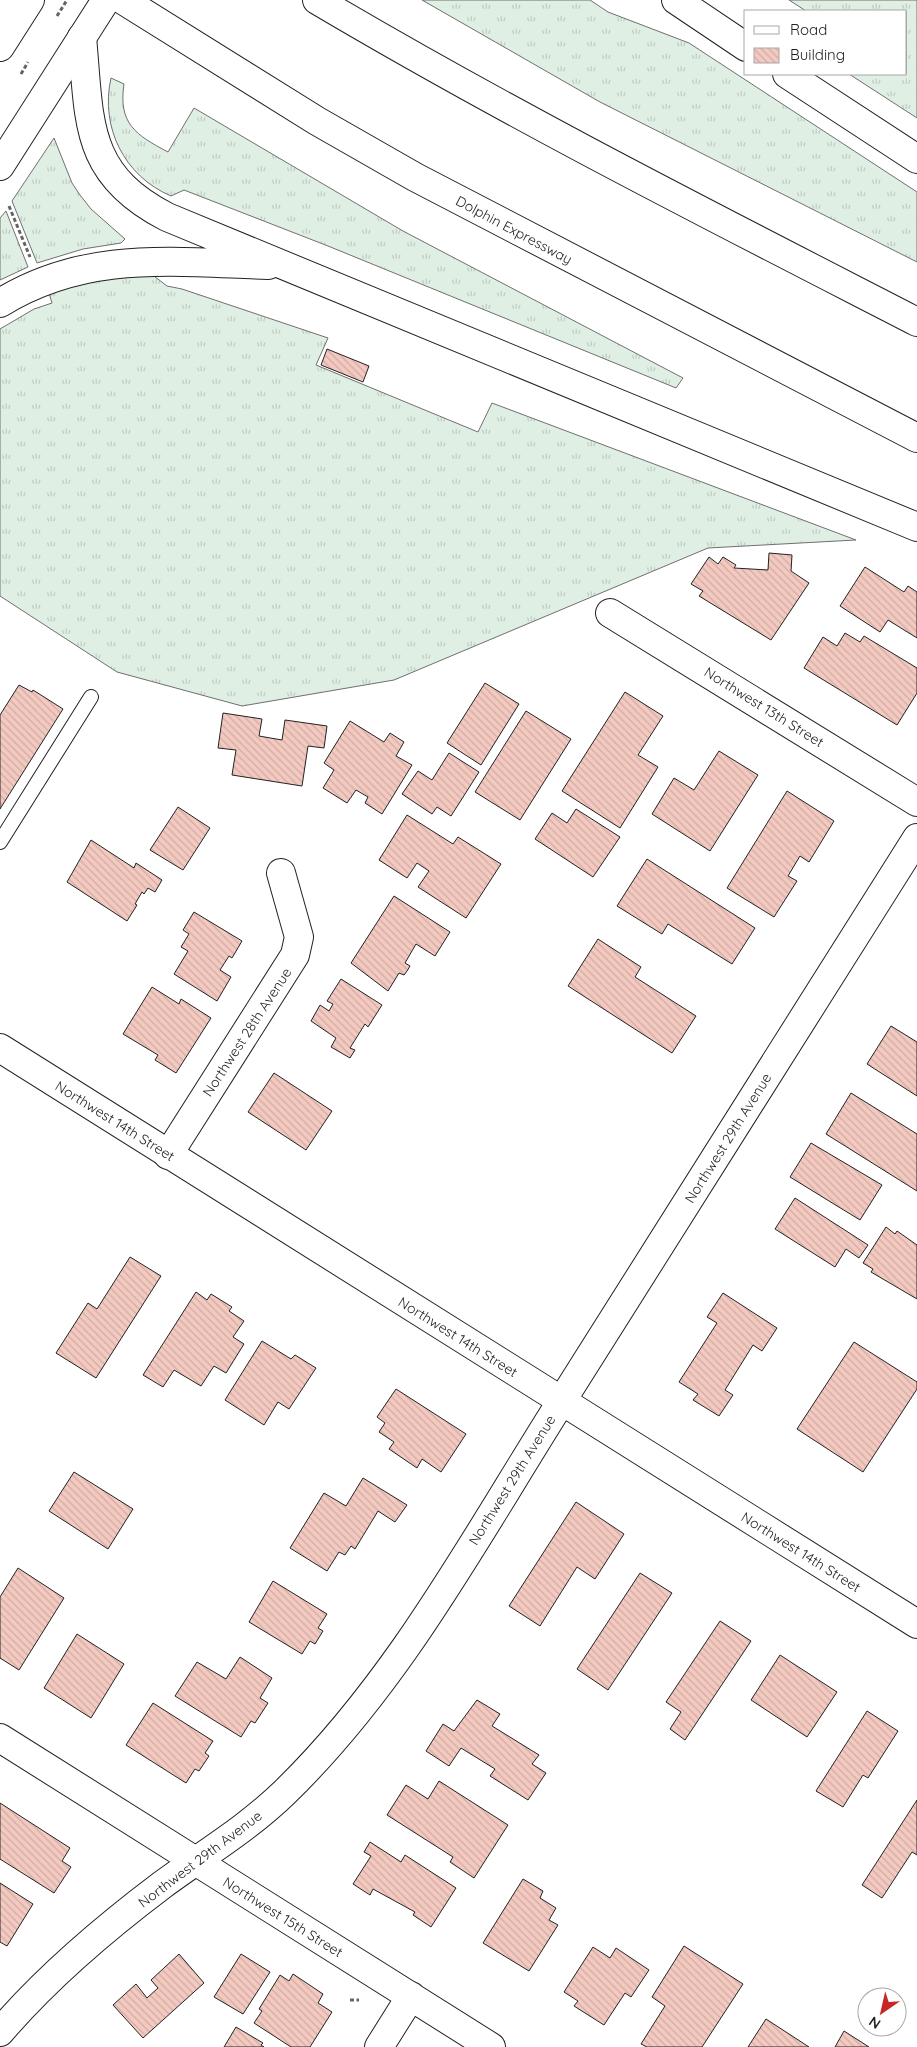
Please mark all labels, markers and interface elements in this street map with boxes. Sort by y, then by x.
legend [744,10,907,75]
text: Road [790,20,827,39]
text: Building [790,45,845,64]
street label: Dolphin Expressway [453,192,575,268]
street label: Northwest 13th Street [701,663,827,751]
street label: Northwest 28th Avenue [199,964,295,1100]
street label: Northwest 29th Avenue [681,1069,775,1206]
street label: Northwest 14th Street [52,1077,178,1165]
street label: Northwest 14th Street [395,1293,521,1381]
street label: Northwest 29th Avenue [465,1411,559,1548]
street label: Northwest 14th Street [738,1508,864,1596]
street label: Northwest 29th Avenue [135,1807,265,1911]
street label: Northwest 15th Street [220,1873,346,1961]
north arrow [857,1987,907,2037]
text: N [865,2012,884,2033]

